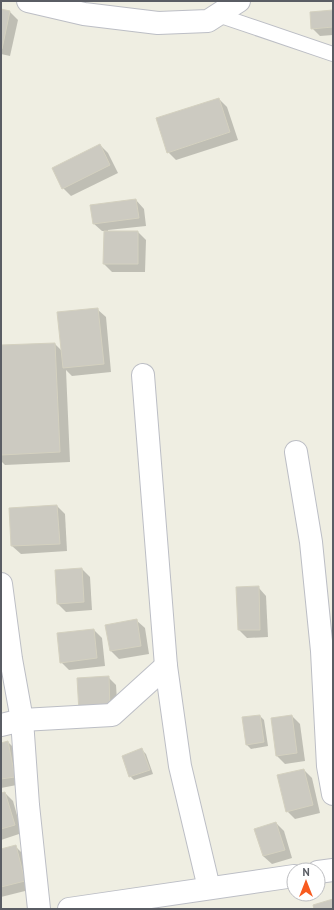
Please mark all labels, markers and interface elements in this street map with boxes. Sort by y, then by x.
north arrow [286,862,326,902]
text: N [302,865,310,879]

